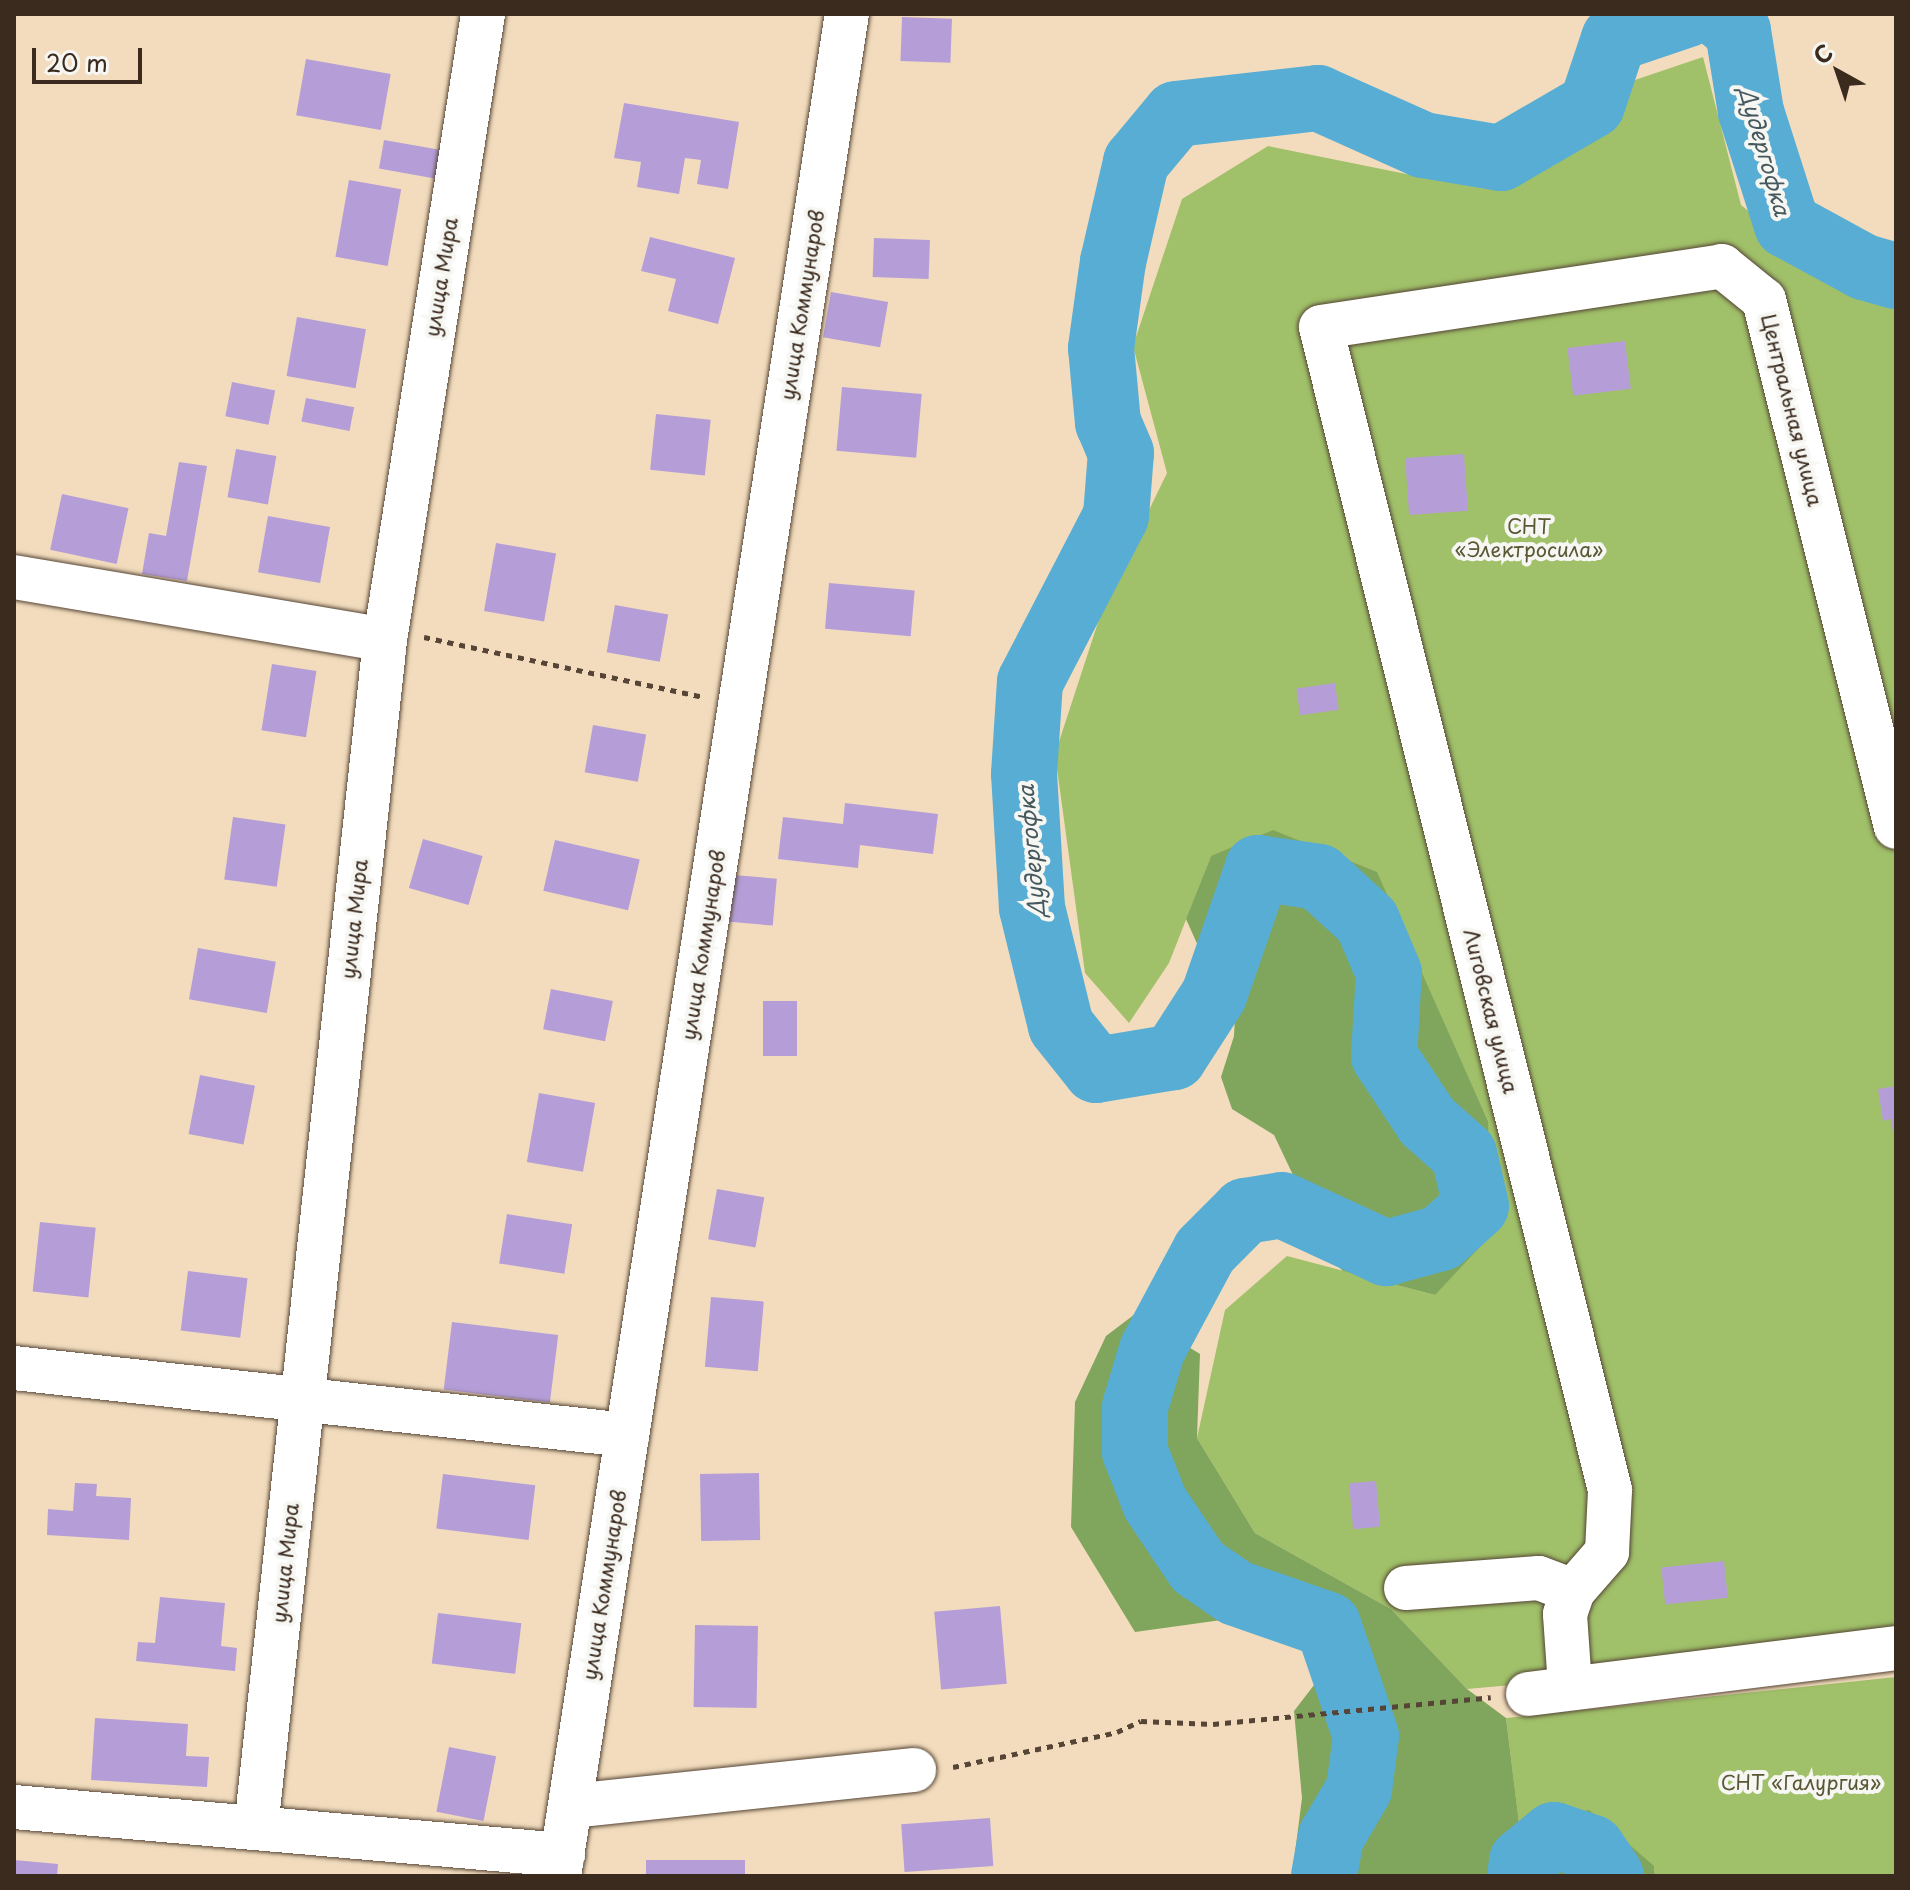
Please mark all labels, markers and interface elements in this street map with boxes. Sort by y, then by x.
scale bar [36,32,146,82]
north arrow [1798,32,1878,112]
text: С [1805,35,1839,71]
text: 20 m [46,44,108,80]
water label: Дудергофка [1735,84,1797,218]
street label: улица Коммунаров [775,208,829,402]
street label: улица Мира [420,215,462,339]
street label: Центральная улица [1756,311,1828,509]
park label: СНТ «Электросила» [1455,514,1603,561]
water label: Дудергофка [1011,784,1049,918]
street label: улица Коммунаров [676,848,730,1042]
street label: улица Мира [336,857,372,981]
street label: Лиговская улица [1459,926,1523,1096]
street label: улица Коммунаров [577,1488,631,1682]
street label: улица Мира [267,1501,303,1625]
park label: СНТ «Галургия» [1721,1770,1881,1794]

